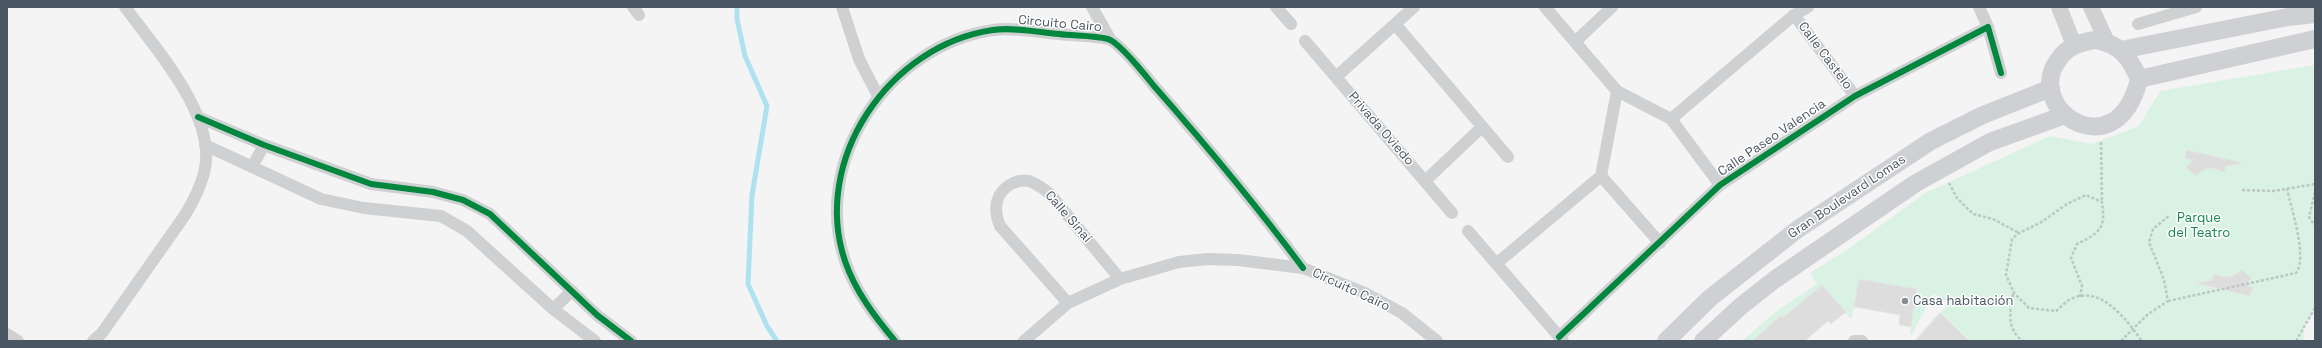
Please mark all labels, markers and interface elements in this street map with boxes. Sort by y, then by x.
street label: Circuito Cairo [1018,13,1102,35]
street label: Calle Castelo [1795,19,1855,93]
street label: Privada Oviedo [1345,89,1417,169]
street label: Calle Paseo Valencia [1715,96,1829,180]
street label: Gran Boulevard Lomas [1785,152,1909,242]
street label: Calle Sinaí [1041,188,1095,246]
park label: Parque del Teatro [2168,210,2230,241]
street label: Circuito Cairo [1310,265,1392,315]
place label: Casa habitación [1913,293,2014,309]
marker: Casa habitación [1900,296,1910,306]

